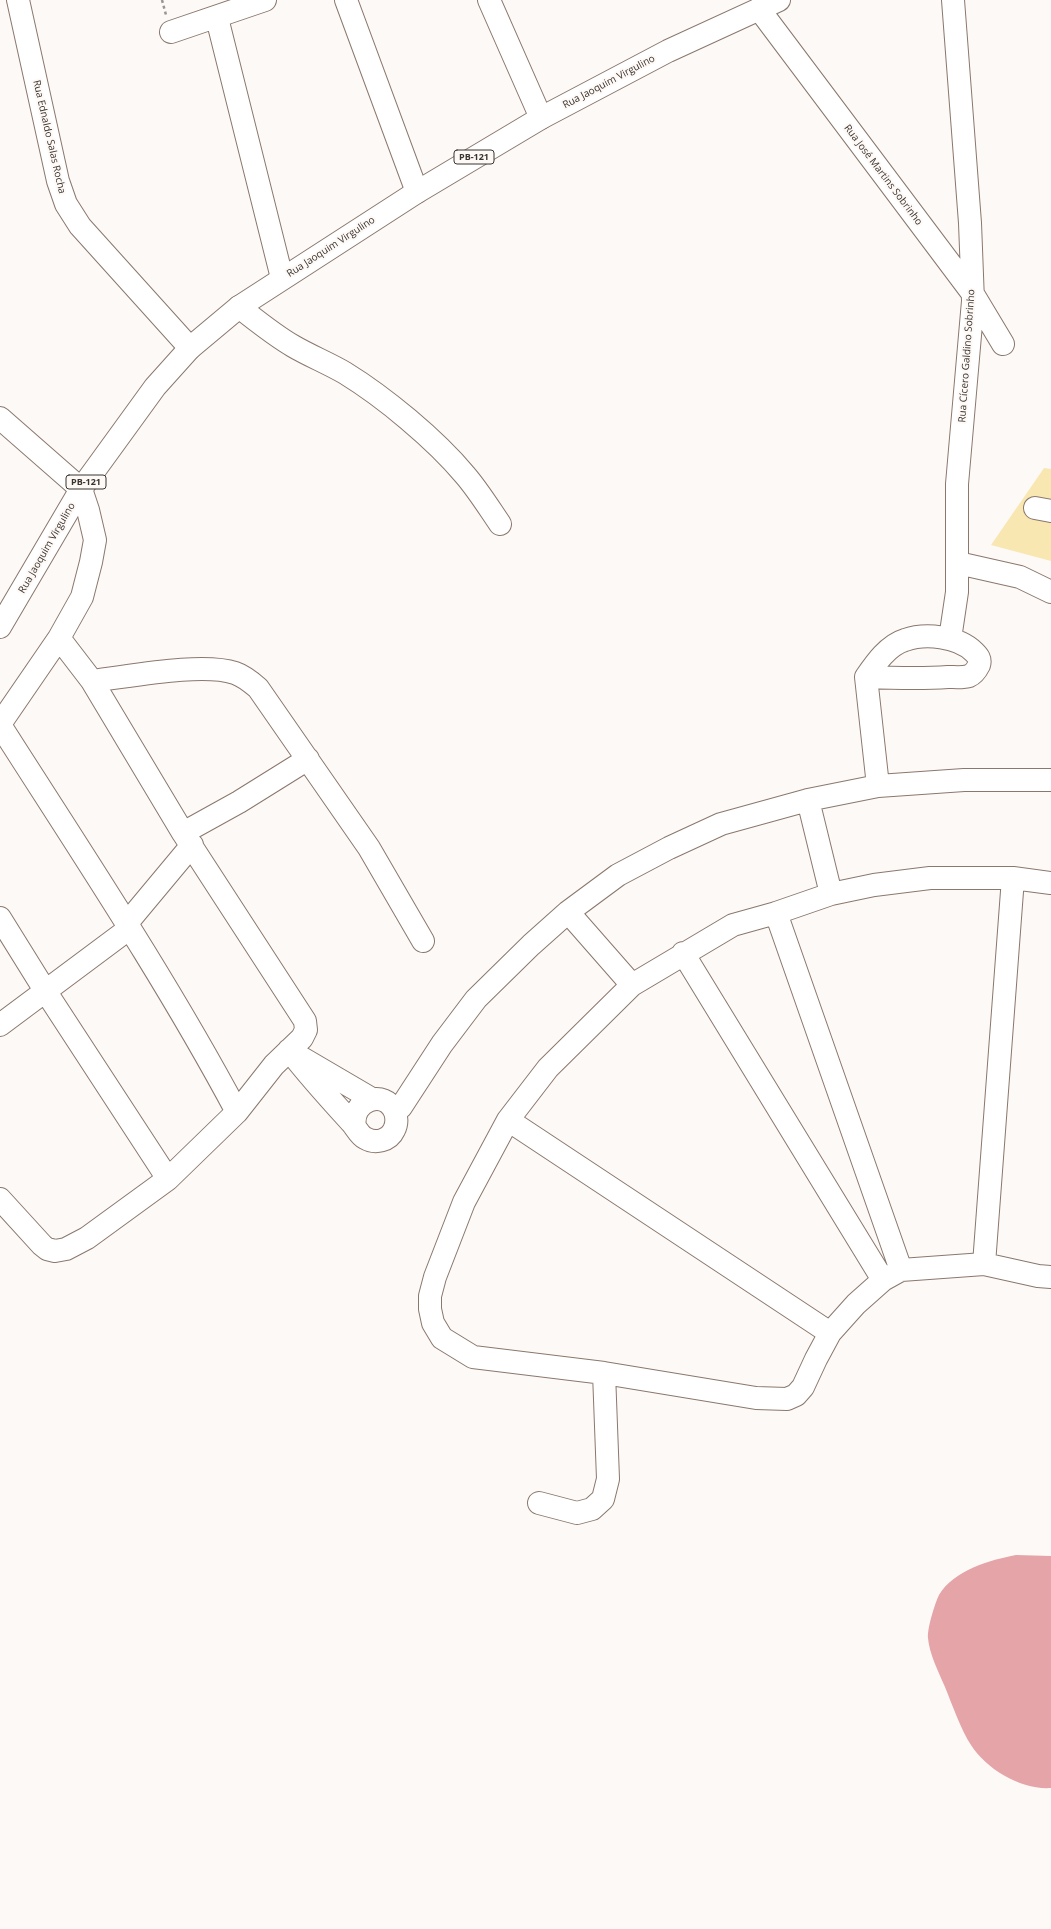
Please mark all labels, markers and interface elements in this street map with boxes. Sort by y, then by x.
street label: Rua Jaoquim Virgulino [561,53,657,111]
street label: Rua Ednaldo Salas Rocha [30,79,68,195]
street label: Rua José Martins Sobrinho [841,122,925,228]
road number: PB-121 [454,150,494,164]
street label: Rua Jaoquim Virgulino [285,214,377,280]
street label: Rua Cícero Galdino Sobrinho [956,289,978,423]
road number: PB-121 [66,475,106,489]
street label: Rua Jaoquim Virgulino [16,501,78,595]

